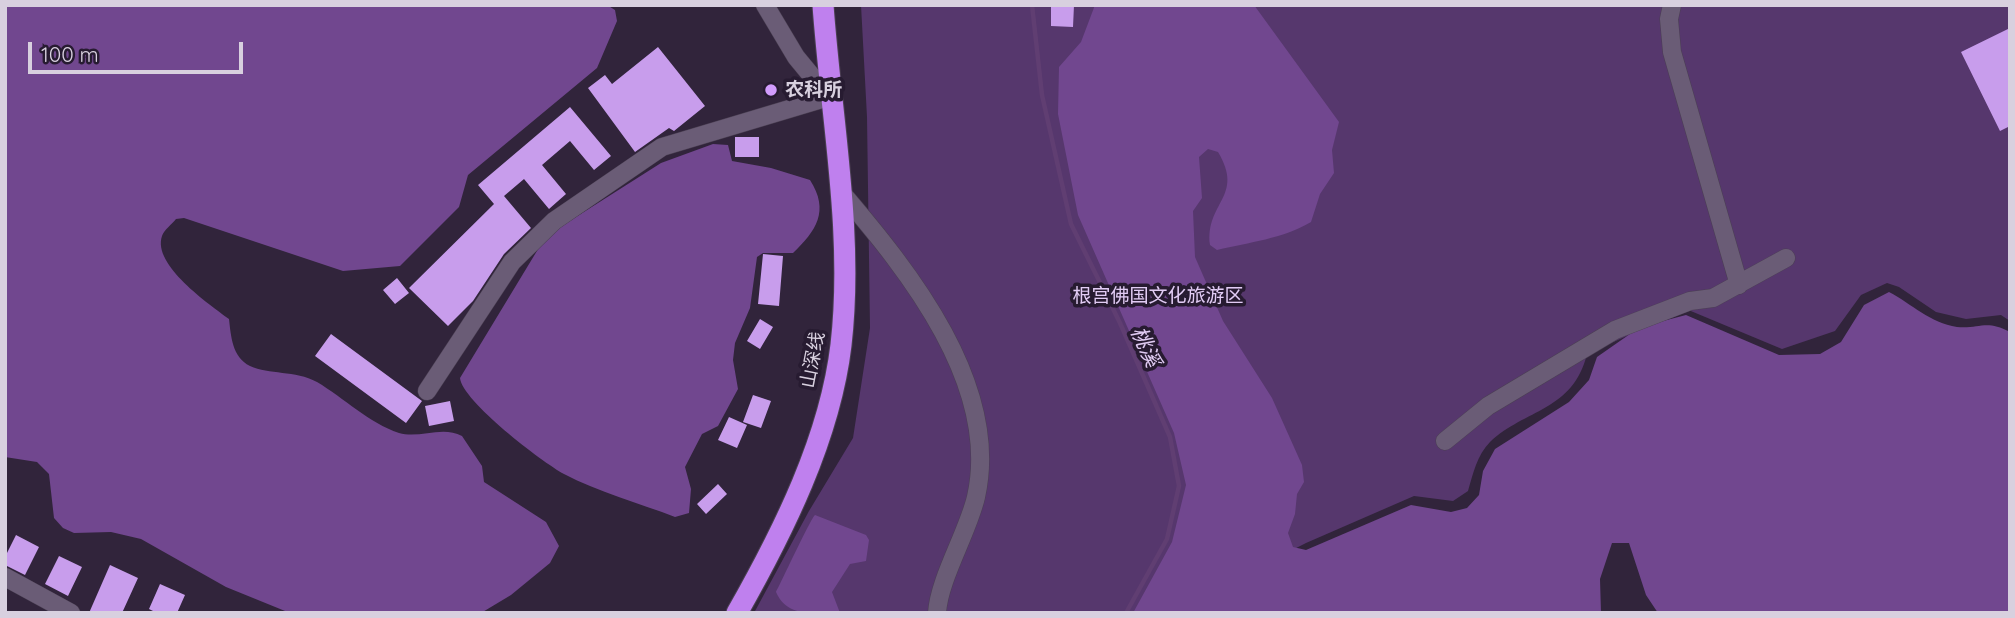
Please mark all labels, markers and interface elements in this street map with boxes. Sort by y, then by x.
scale bar [32,28,247,72]
text: 100 m [41,41,99,67]
place label: 农科所 [785,79,842,101]
marker: 农科所 [763,82,779,98]
park label: 根宫佛国文化旅游区 [1073,285,1243,307]
water label: 桃溪 [1125,323,1165,371]
street label: 山深线 [796,330,830,390]

